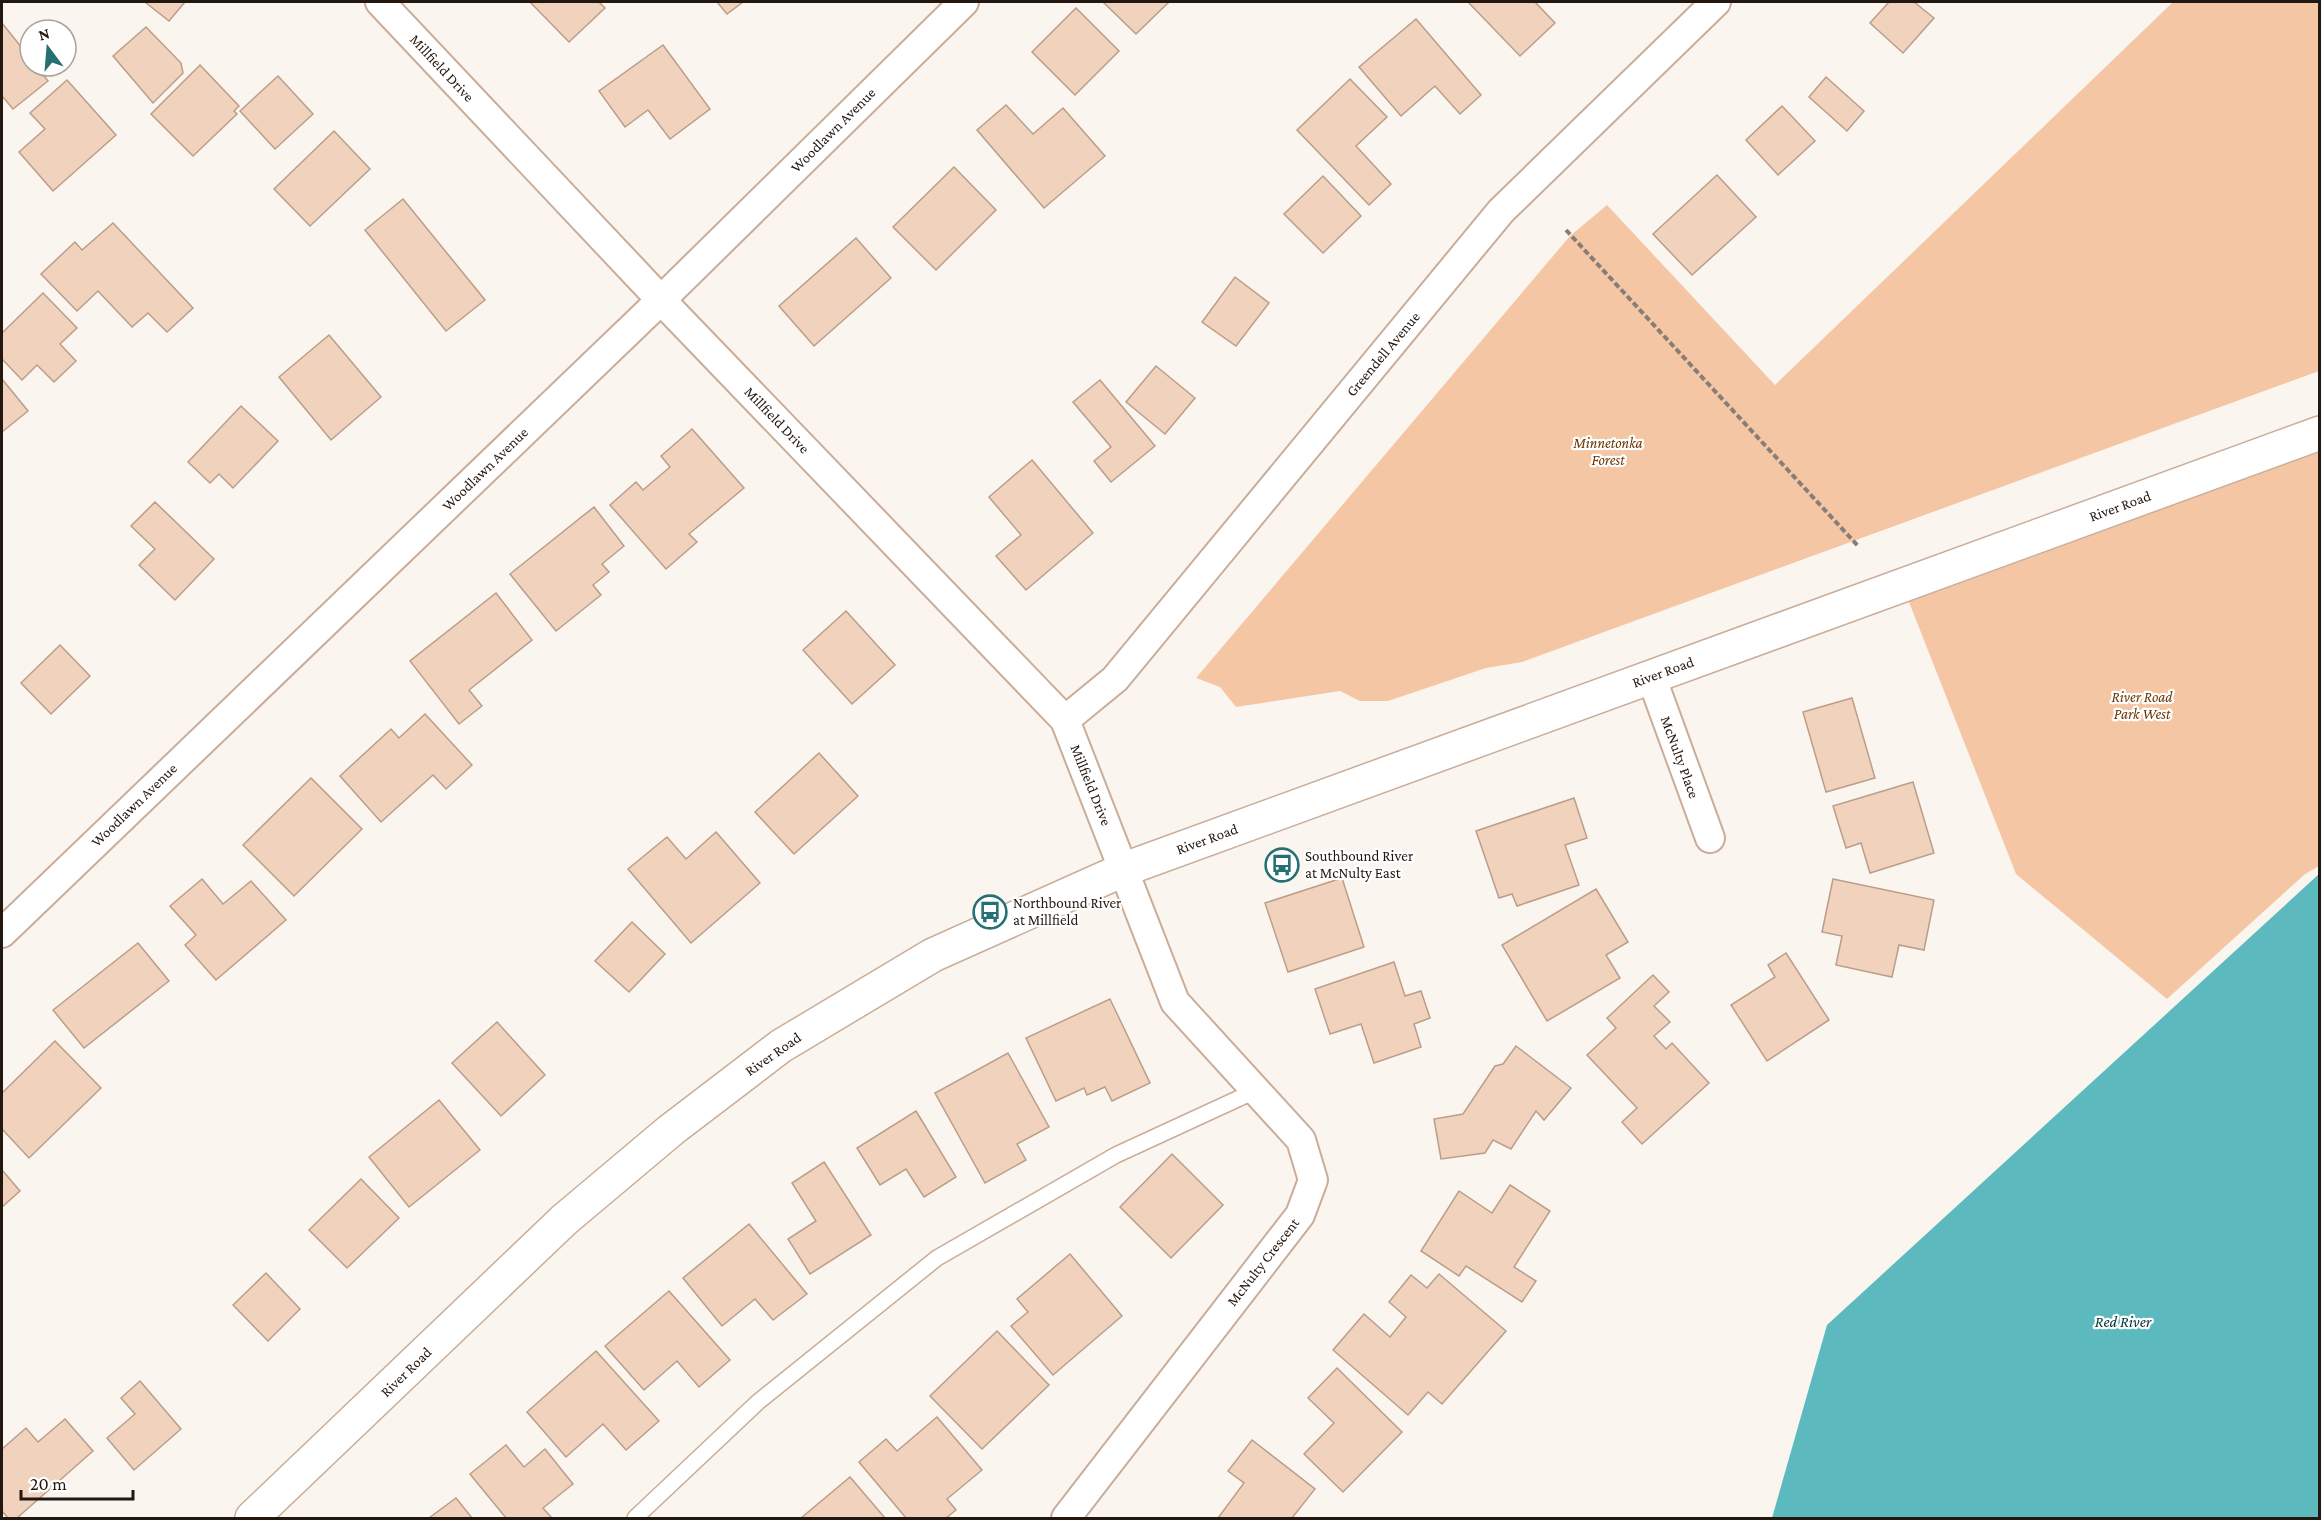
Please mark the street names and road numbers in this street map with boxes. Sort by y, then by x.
street label: Millfield Drive [407,31,477,105]
street label: Woodlawn Avenue [787,84,879,176]
street label: Greendell Avenue [1343,308,1423,399]
street label: Millfield Drive [741,383,813,457]
street label: Woodlawn Avenue [439,424,531,514]
street label: River Road [2087,487,2153,524]
street label: River Road [1630,653,1696,690]
street label: McNulty Place [1657,714,1702,801]
street label: Millfield Drive [1067,742,1115,828]
street label: Woodlawn Avenue [88,760,180,850]
street label: River Road [1174,820,1240,857]
street label: River Road [742,1029,804,1079]
street label: McNulty Crescent [1224,1214,1304,1310]
street label: River Road [377,1344,435,1400]

